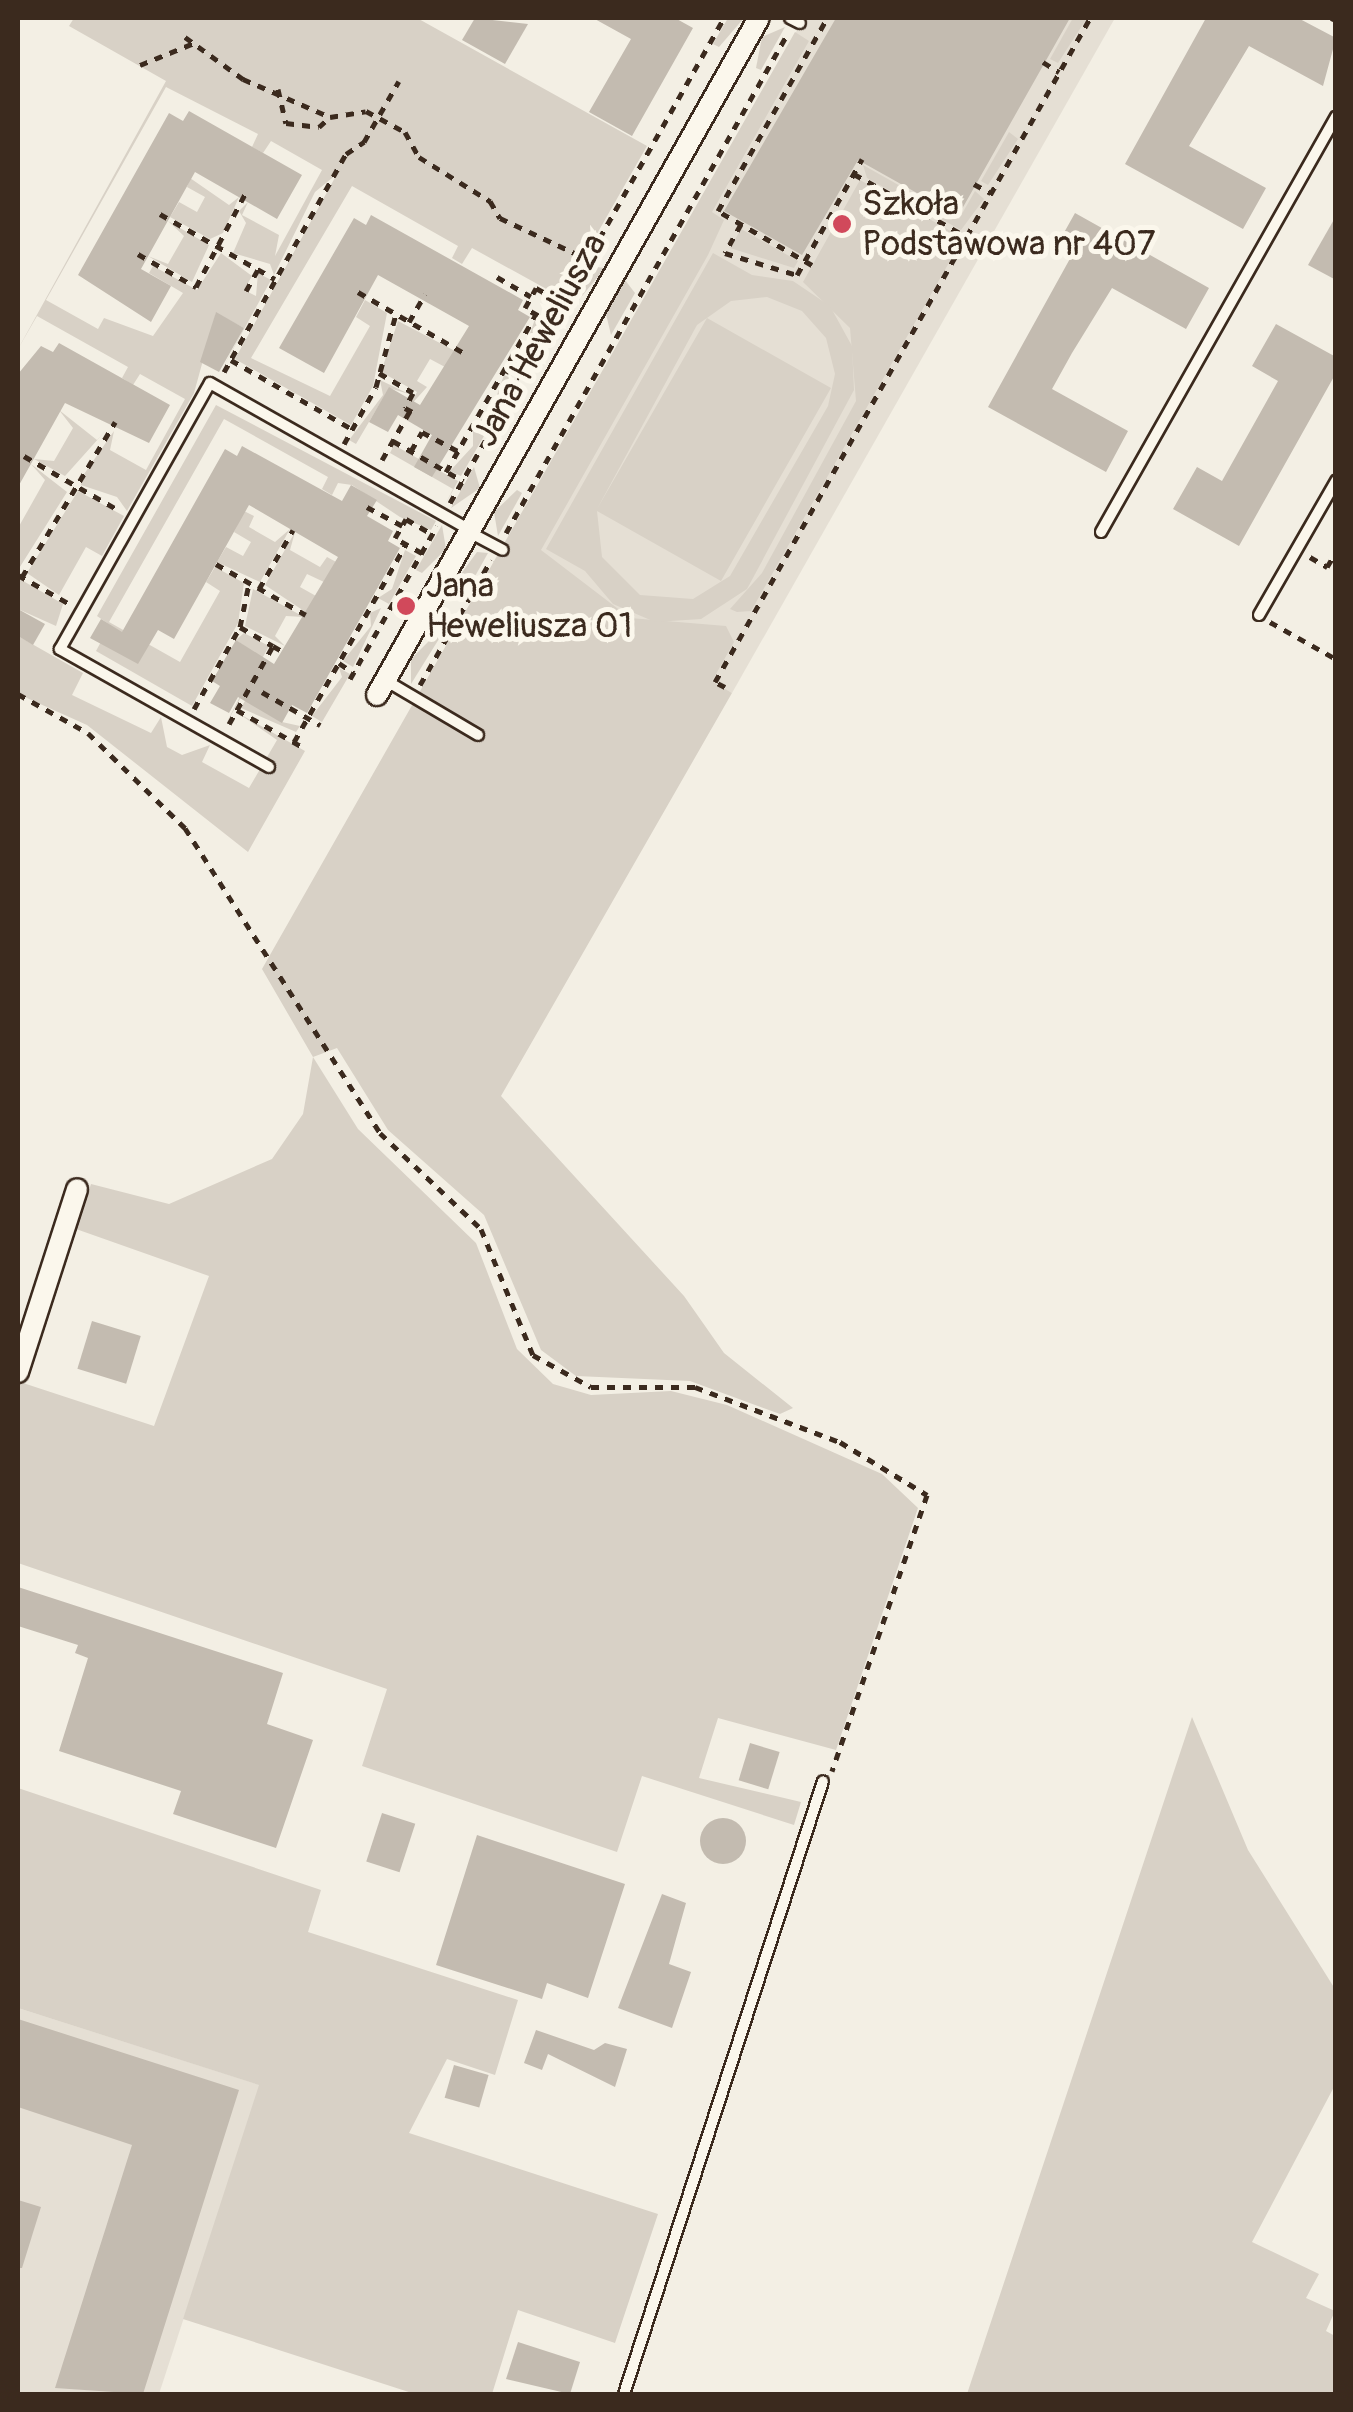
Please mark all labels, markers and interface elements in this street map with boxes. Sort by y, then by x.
place label: Szkoła Podstawowa nr 407 [862,183,1156,265]
marker: Szkoła Podstawowa nr 407 [831,213,853,235]
street label: Jana Heweliusza [464,226,616,454]
place label: Jana Heweliusza 01 [426,565,632,647]
marker: Jana Heweliusza 01 [395,595,417,617]

